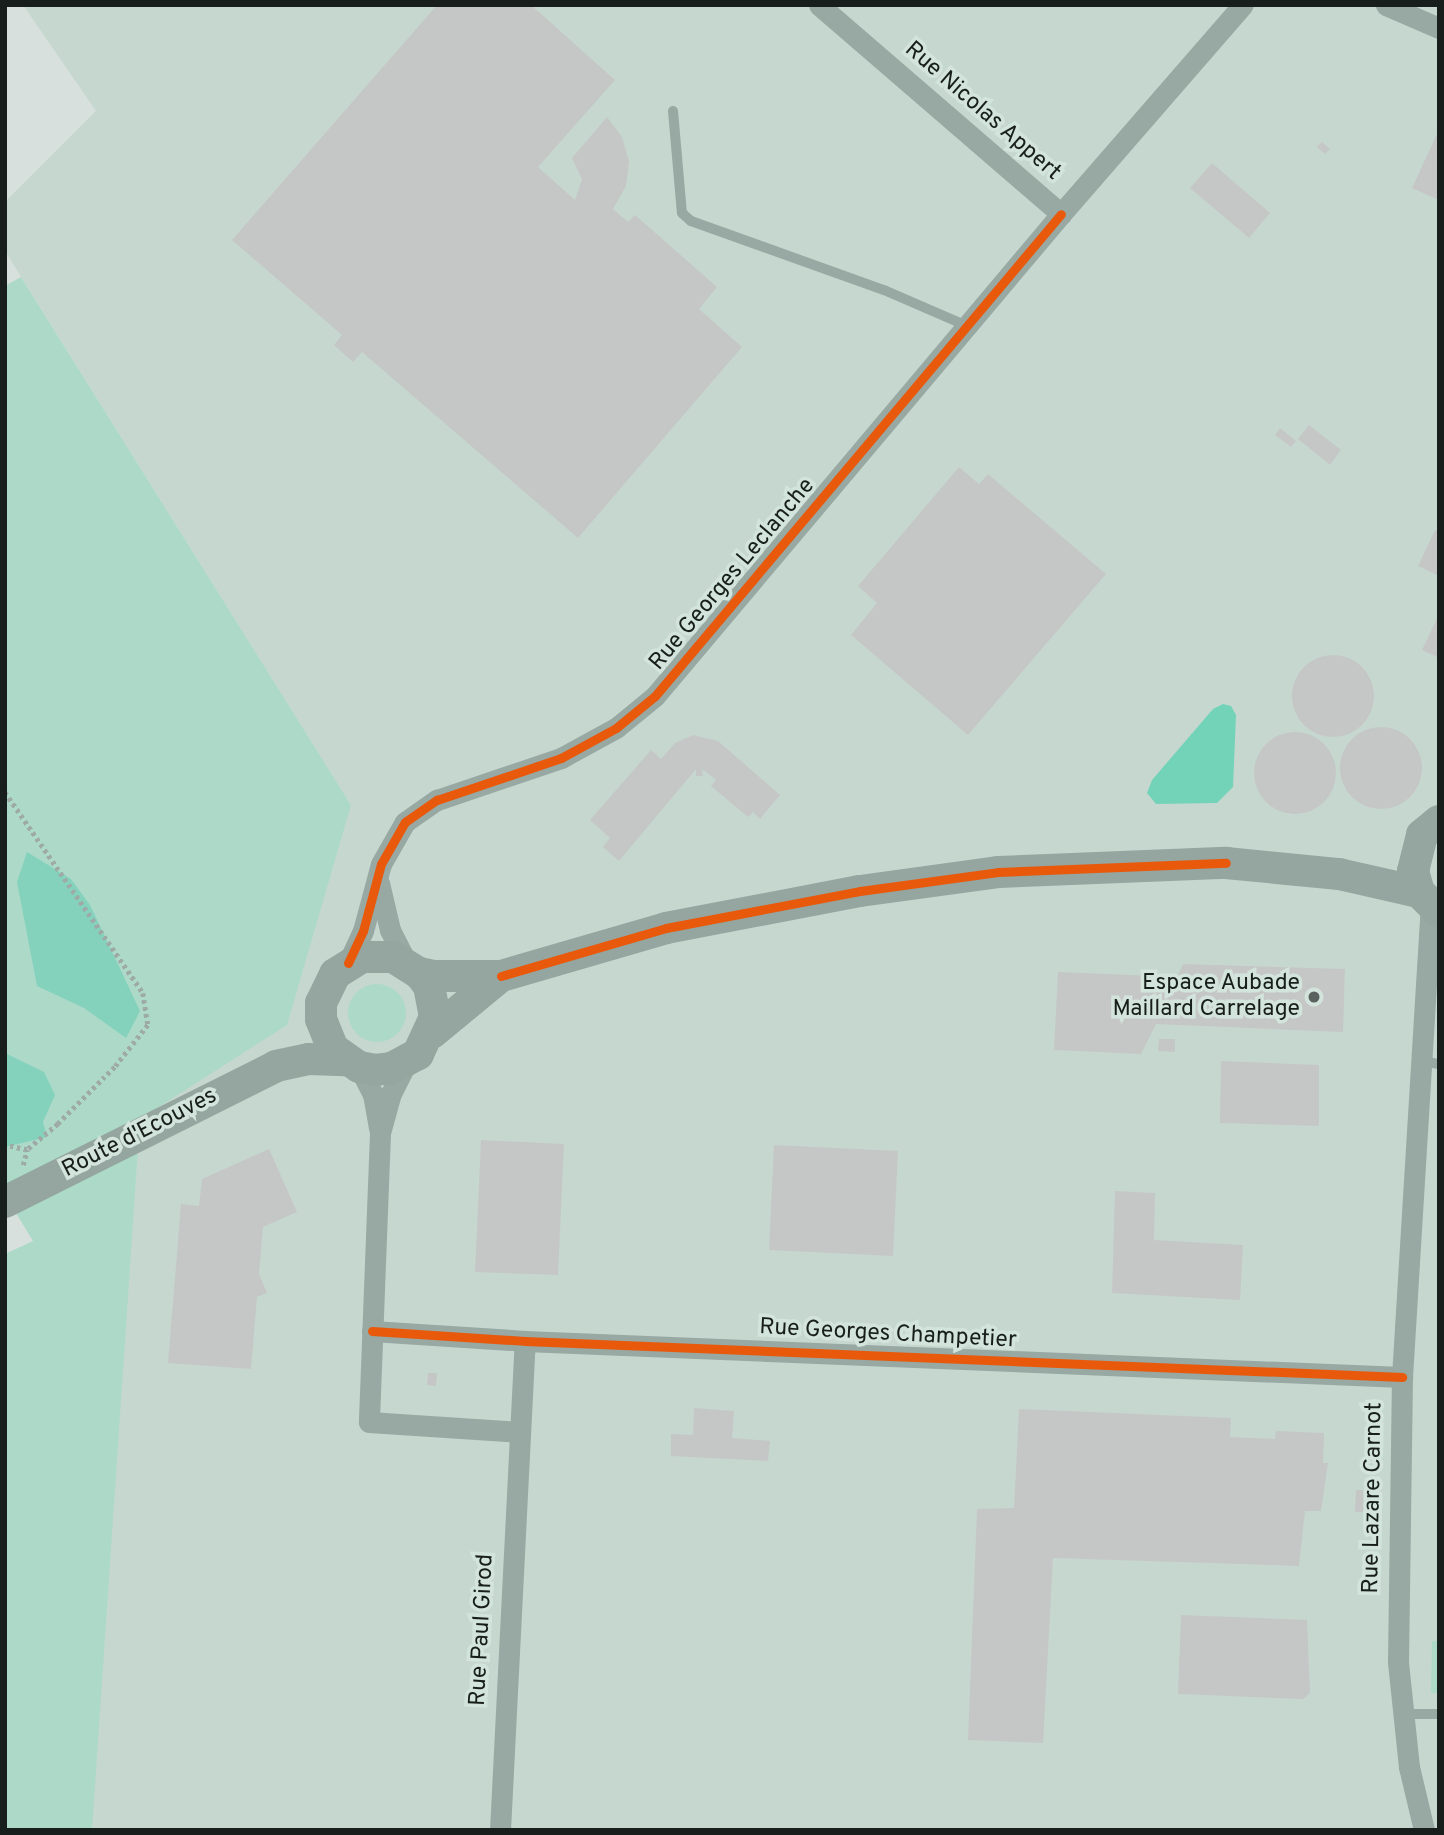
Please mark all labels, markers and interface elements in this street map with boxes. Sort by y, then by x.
street label: Rue Nicolas Appert [898,36,1066,188]
street label: Rue Georges Leclanche [645,473,821,677]
place label: Espace Aubade Maillard Carrelage [1113,970,1300,1024]
marker: Espace Aubade Maillard Carrelage [1306,989,1322,1005]
street label: Route d'Ecouves [58,1083,222,1185]
street label: Rue Georges Champetier [759,1314,1017,1356]
street label: Rue Lazare Carnot [1359,1402,1389,1594]
street label: Rue Paul Girod [465,1553,501,1707]

